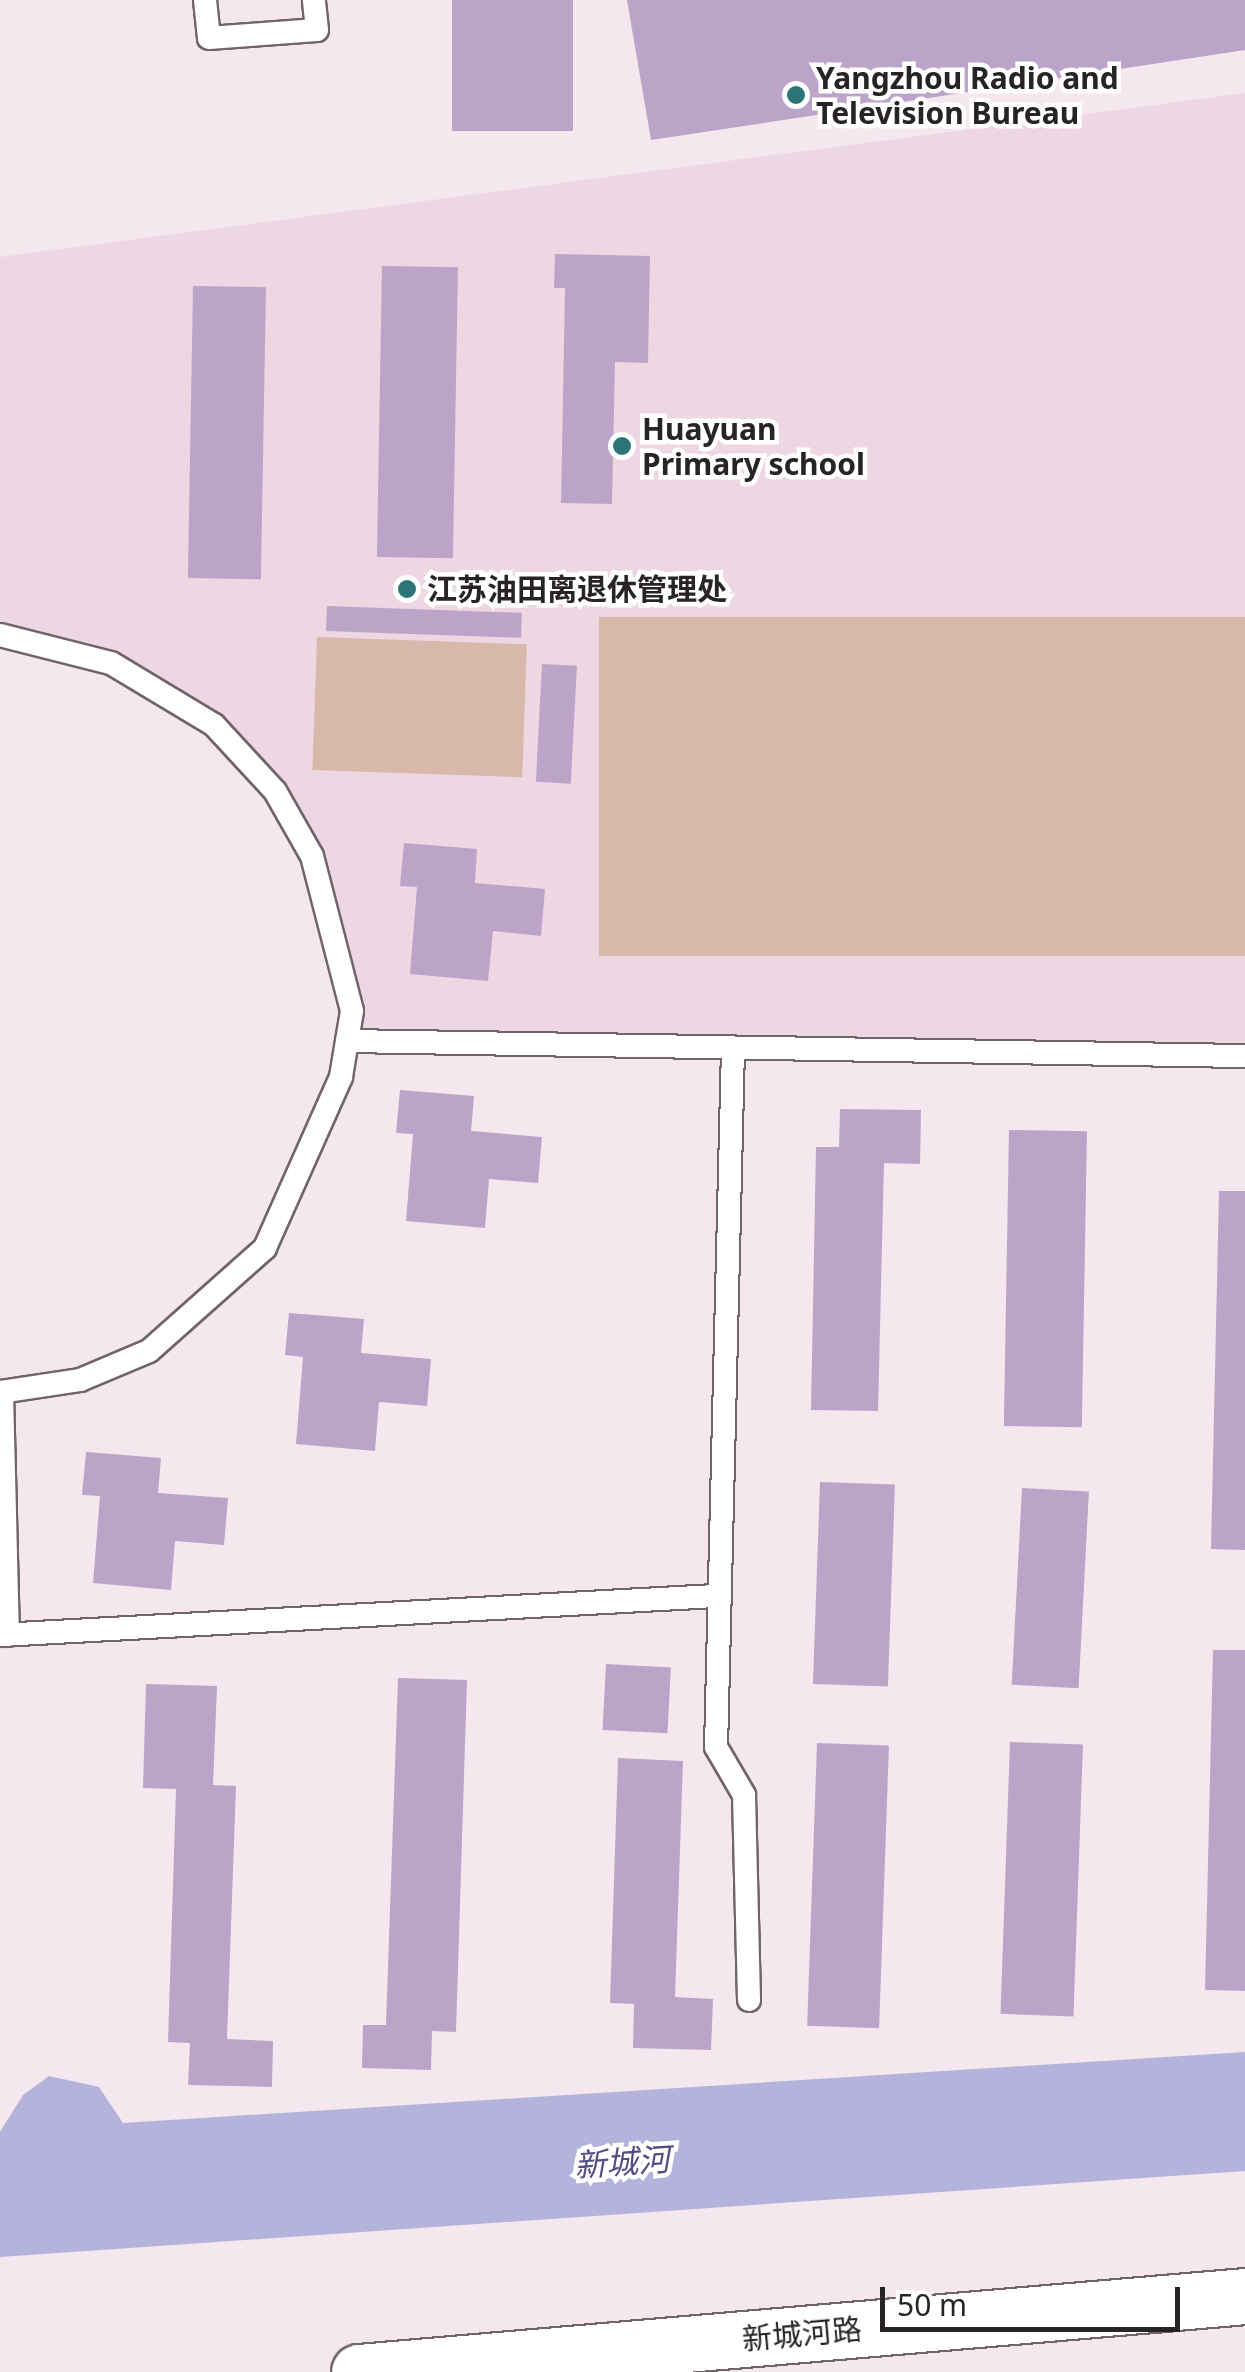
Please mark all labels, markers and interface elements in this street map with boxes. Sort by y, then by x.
place label: Yangzhou Radio and Television Bureau [816,60,1119,130]
marker: Yangzhou Radio and Television Bureau [785,84,807,106]
place label: Huayuan Primary school [642,411,865,482]
marker: Huayuan Primary school [611,435,633,457]
place label: 江苏油田离退休管理处 [427,571,727,607]
marker: 江苏油田离退休管理处 [396,578,418,600]
water label: 新城河 [573,2139,671,2185]
scale bar [885,2267,1185,2329]
text: 50 m [897,2284,967,2325]
street label: 新城河路 [741,2311,863,2357]

